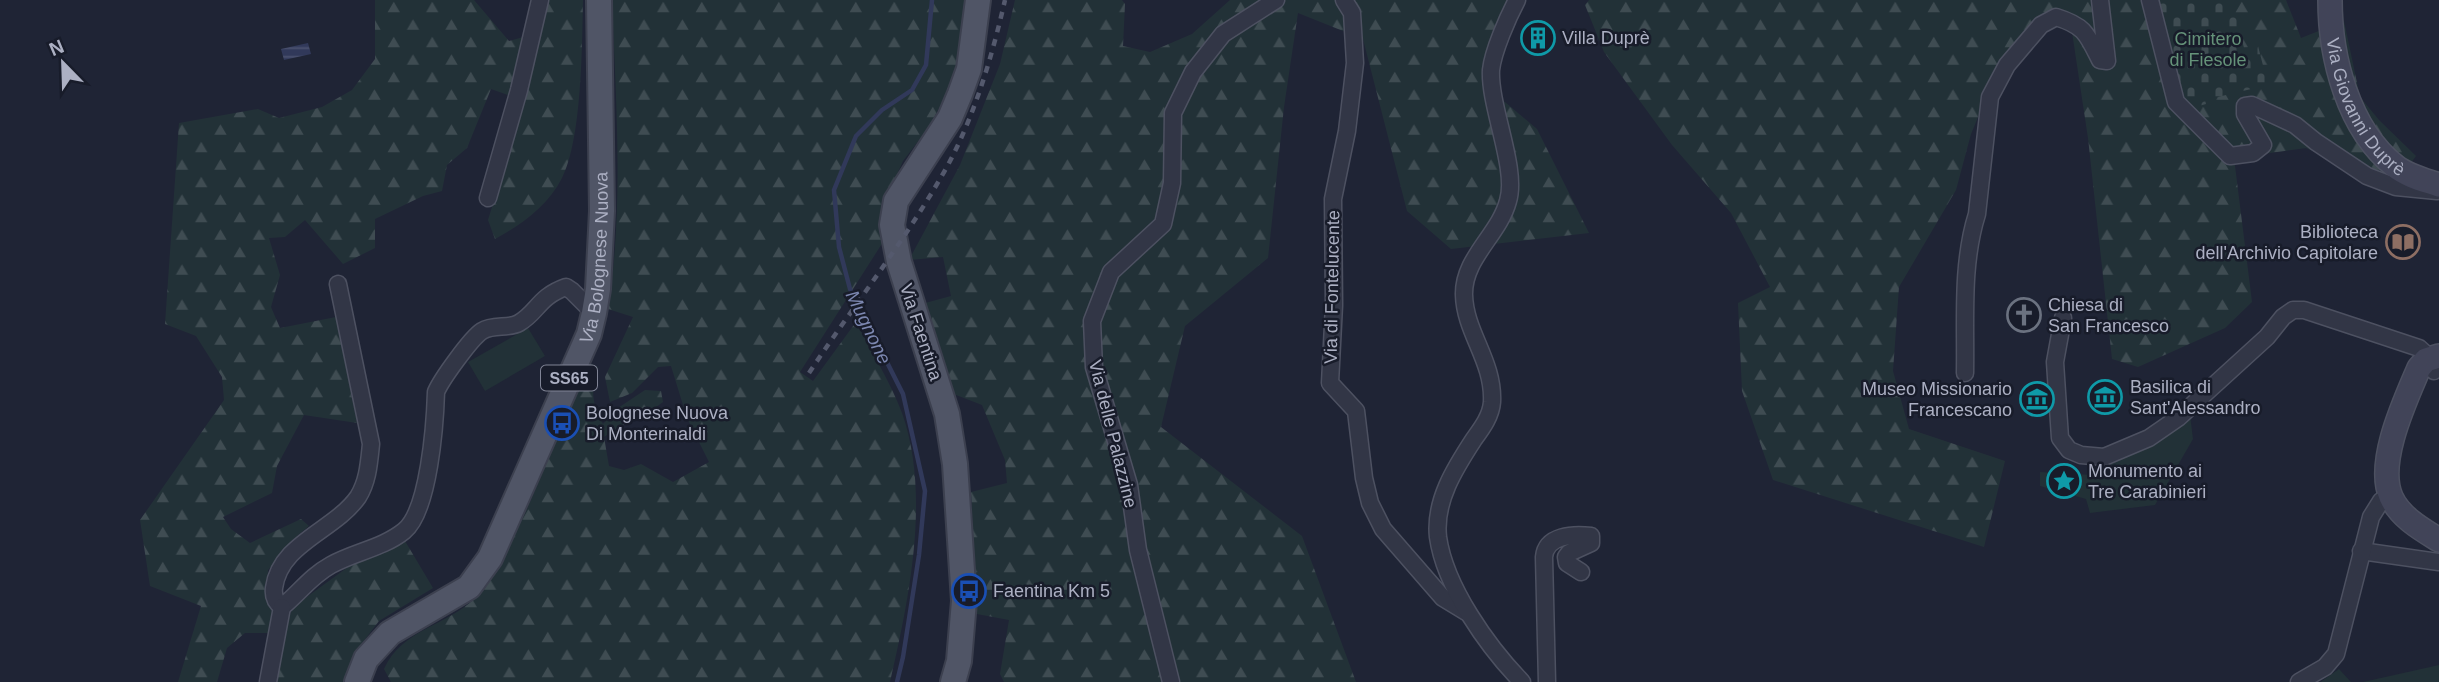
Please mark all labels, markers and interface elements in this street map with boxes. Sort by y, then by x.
building icon: Villa Duprè [1519,19,1557,57]
north arrow [28,28,98,98]
place label: Villa Duprè [1562,28,1650,48]
park label: Cimitero di Fiesole [2169,29,2247,70]
text: N [46,35,67,60]
street label: Via Giovanni Duprè [2323,36,2409,180]
street label: Via Bolognese Nuova [576,171,612,347]
street label: Via di Fontelucente [1321,210,1343,364]
place label: Biblioteca dell'Archivio Capitolare [2195,222,2379,263]
library icon: Biblioteca dell'Archivio Capitolare [2384,223,2422,261]
street label: Via Faentina [896,281,946,384]
water label: Mugnone [842,287,895,367]
place label: Chiesa di San Francesco [2048,295,2169,336]
church icon: Chiesa di San Francesco [2005,296,2043,334]
street label: Via delle Palazzine [1085,358,1141,510]
road number: SS65 [541,366,597,390]
place label: Basilica di Sant'Alessandro [2130,377,2261,418]
museum icon: Basilica di Sant'Alessandro [2086,378,2124,416]
place label: Museo Missionario Francescano [1862,379,2012,420]
museum icon: Museo Missionario Francescano [2018,380,2056,418]
place label: Bolognese Nuova Di Monterinaldi [586,403,729,444]
bus stop icon: Bolognese Nuova Di Monterinaldi [543,404,581,442]
place label: Monumento ai Tre Carabinieri [2088,461,2206,502]
place icon: Monumento ai Tre Carabinieri [2045,462,2083,500]
bus stop icon: Faentina Km 5 [950,572,988,610]
place label: Faentina Km 5 [993,581,1110,601]

